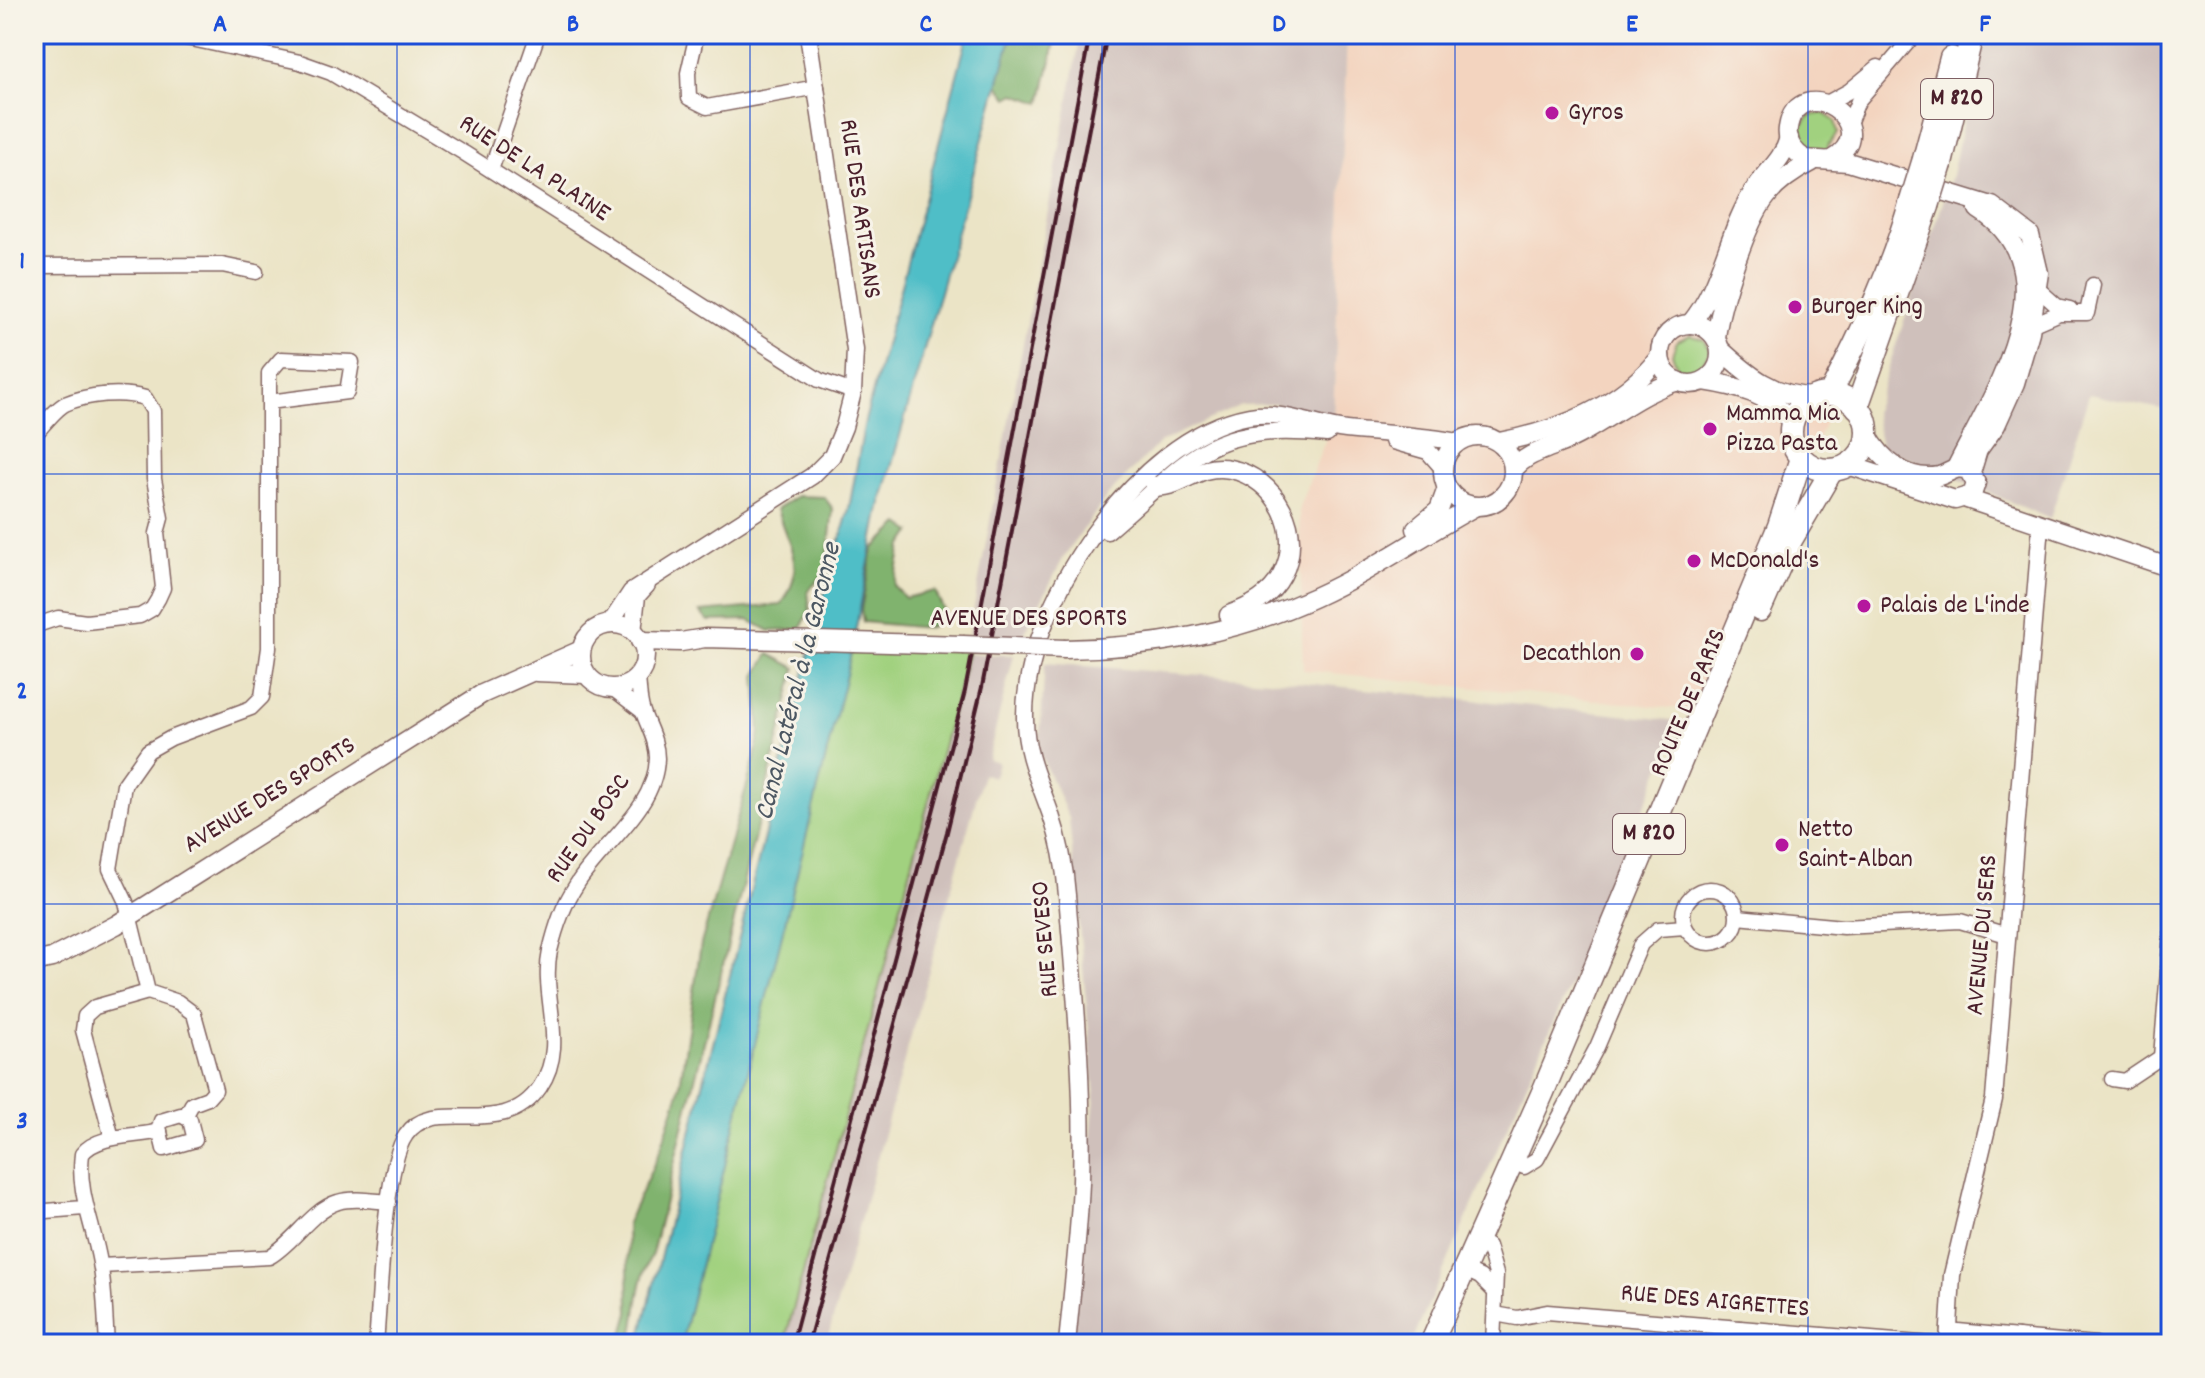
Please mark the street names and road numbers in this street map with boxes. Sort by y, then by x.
road number: M 820 [1921,79,1993,119]
street label: RUE DE LA PLAINE [451,106,617,232]
street label: RUE DES ARTISANS [828,117,890,301]
street label: AVENUE DES SPORTS [930,601,1128,638]
street label: ROUTE DE PARIS [1641,623,1737,783]
street label: AVENUE DES SPORTS [177,728,363,864]
street label: RUE DU BOSC [538,766,640,891]
road number: M 820 [1613,814,1685,854]
street label: AVENUE DU SERS [1958,853,2008,1017]
street label: RUE SEVESO [1022,879,1070,999]
street label: RUE DES AIGRETTES [1619,1275,1811,1329]

